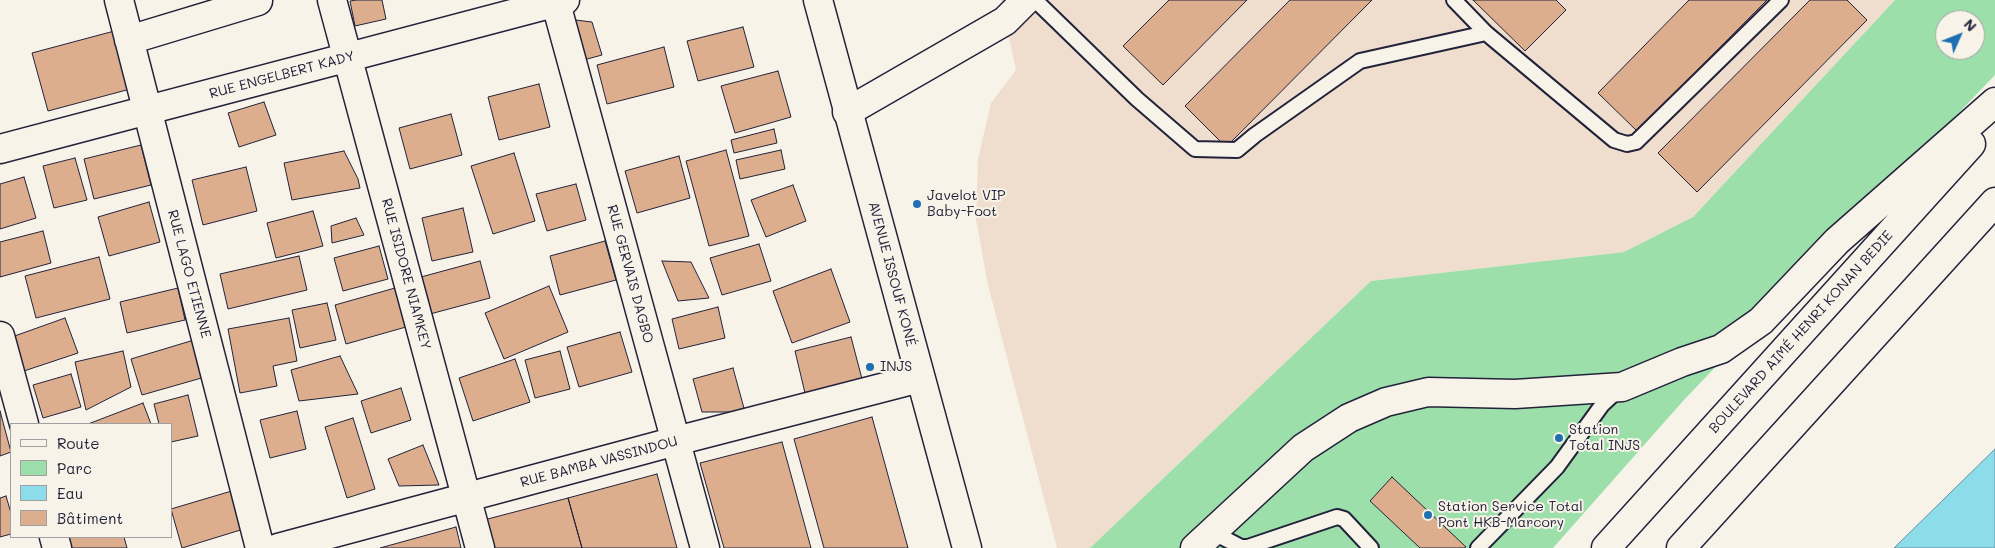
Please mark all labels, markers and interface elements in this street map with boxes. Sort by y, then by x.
north arrow [1935,10,1985,60]
text: N [1960,14,1981,35]
street label: RUE ENGELBERT KADY [207,47,357,103]
place label: Javelot VIP Baby-Foot [927,188,1006,220]
street label: RUE ISIDORE NIAMKEY [378,196,434,352]
marker: Javelot VIP Baby-Foot [911,198,923,210]
street label: AVENUE ISSOUF KONÉ [865,200,919,348]
street label: RUE GERVAIS DAGBO [603,203,657,345]
street label: RUE LAGO ETIENNE [164,208,214,340]
street label: BOULEVARD AIMÉ HENRI KONAN BEDIE [1706,227,1896,437]
place label: INJS [880,359,912,375]
marker: INJS [864,361,876,373]
place label: Station Total INJS [1569,422,1640,454]
legend [10,423,172,538]
marker: Station Total INJS [1553,432,1565,444]
text: Route [57,433,100,453]
street label: RUE BAMBA VASSINDOU [519,433,679,491]
text: Parc [57,458,92,478]
text: Eau [57,483,83,503]
place label: Station Service Total Pont HKB-Marcory [1438,499,1583,532]
text: Bâtiment [57,508,123,528]
marker: Station Service Total Pont HKB-Marcory [1422,509,1434,521]

